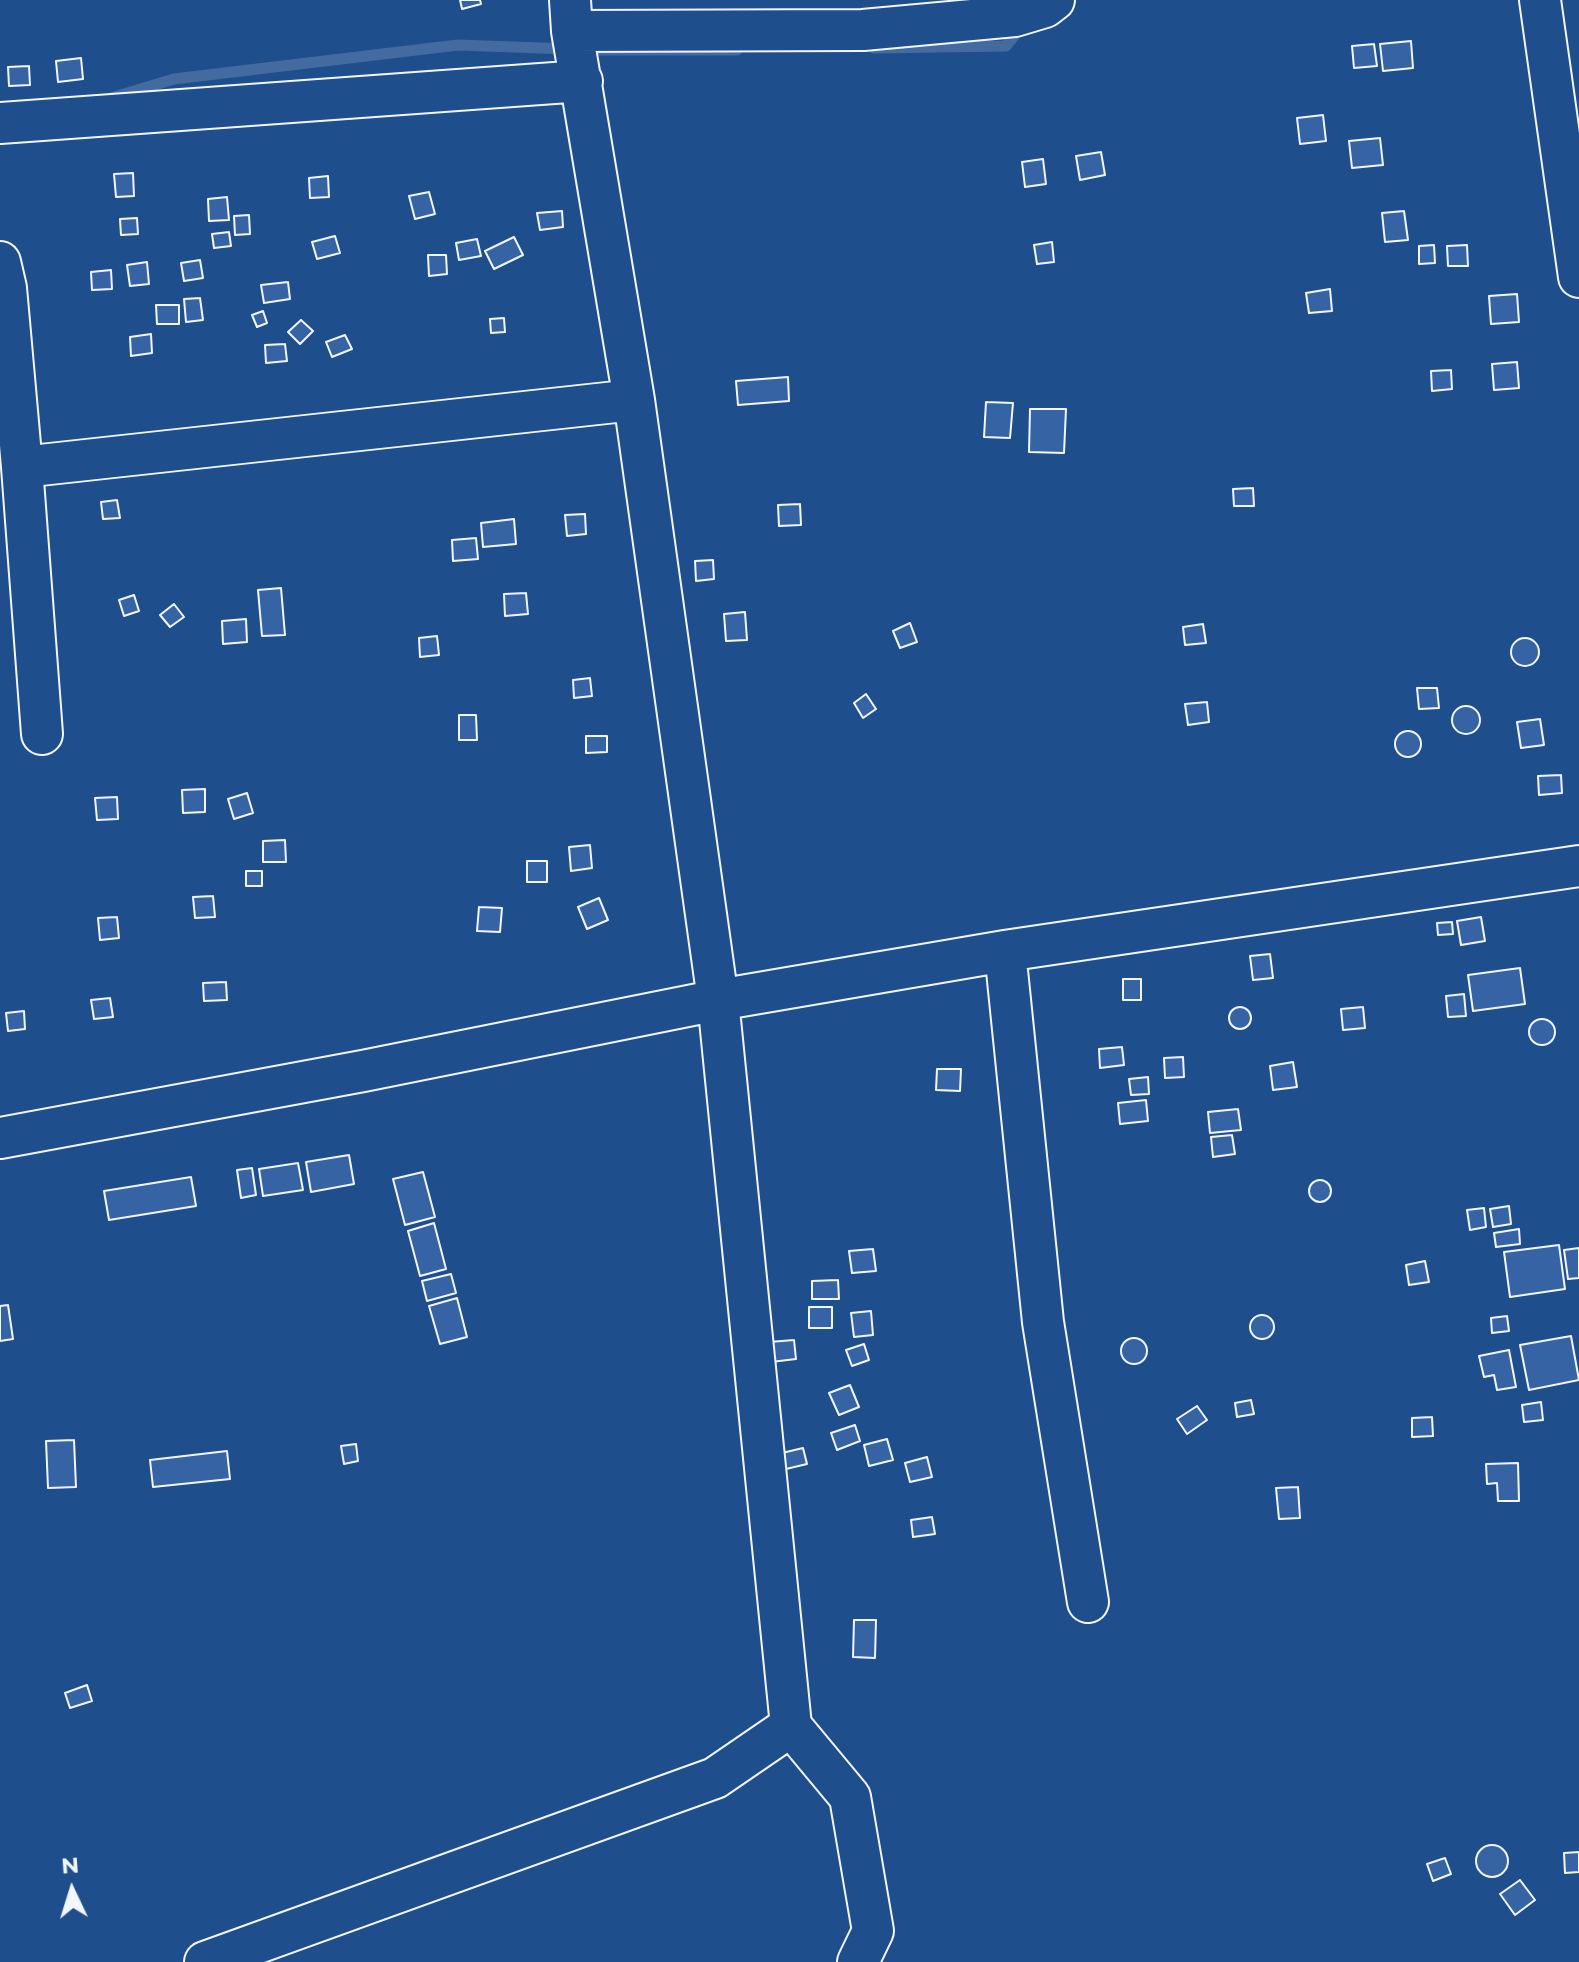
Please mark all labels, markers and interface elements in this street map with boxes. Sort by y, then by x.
north arrow [32,1850,112,1930]
text: N [60,1851,80,1880]

